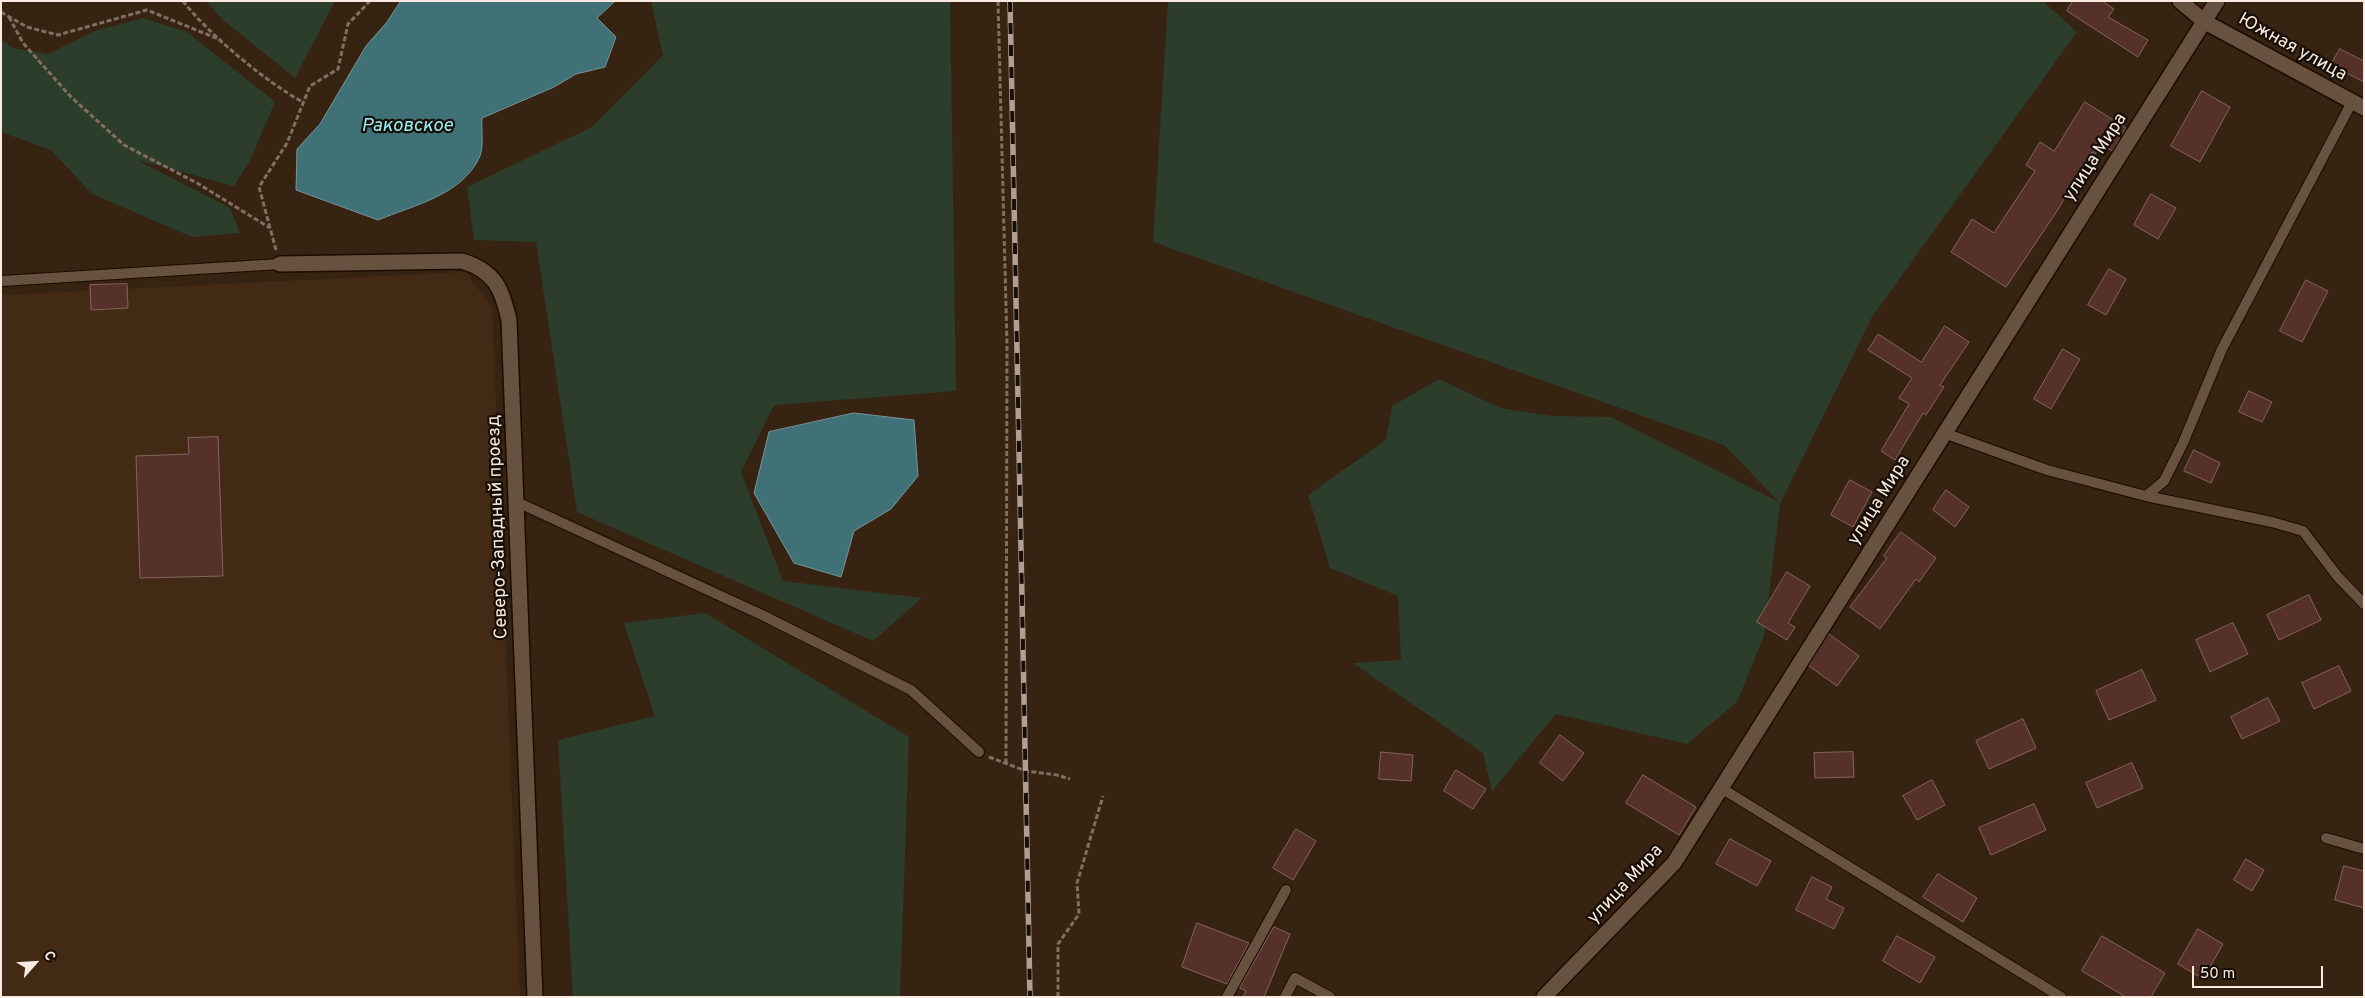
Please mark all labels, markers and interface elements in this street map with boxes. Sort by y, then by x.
street label: Южная улица [2234,9,2350,87]
street label: улица Мира [2059,110,2133,206]
water label: Раковское [361,116,453,138]
street label: Северо-Западный проезд [484,414,514,640]
street label: улица Мира [1844,452,1916,550]
street label: улица Мира [1584,841,1668,929]
north arrow [10,938,60,988]
text: С [39,948,59,964]
scale bar [2195,956,2326,988]
text: 50 m [2200,965,2235,984]

